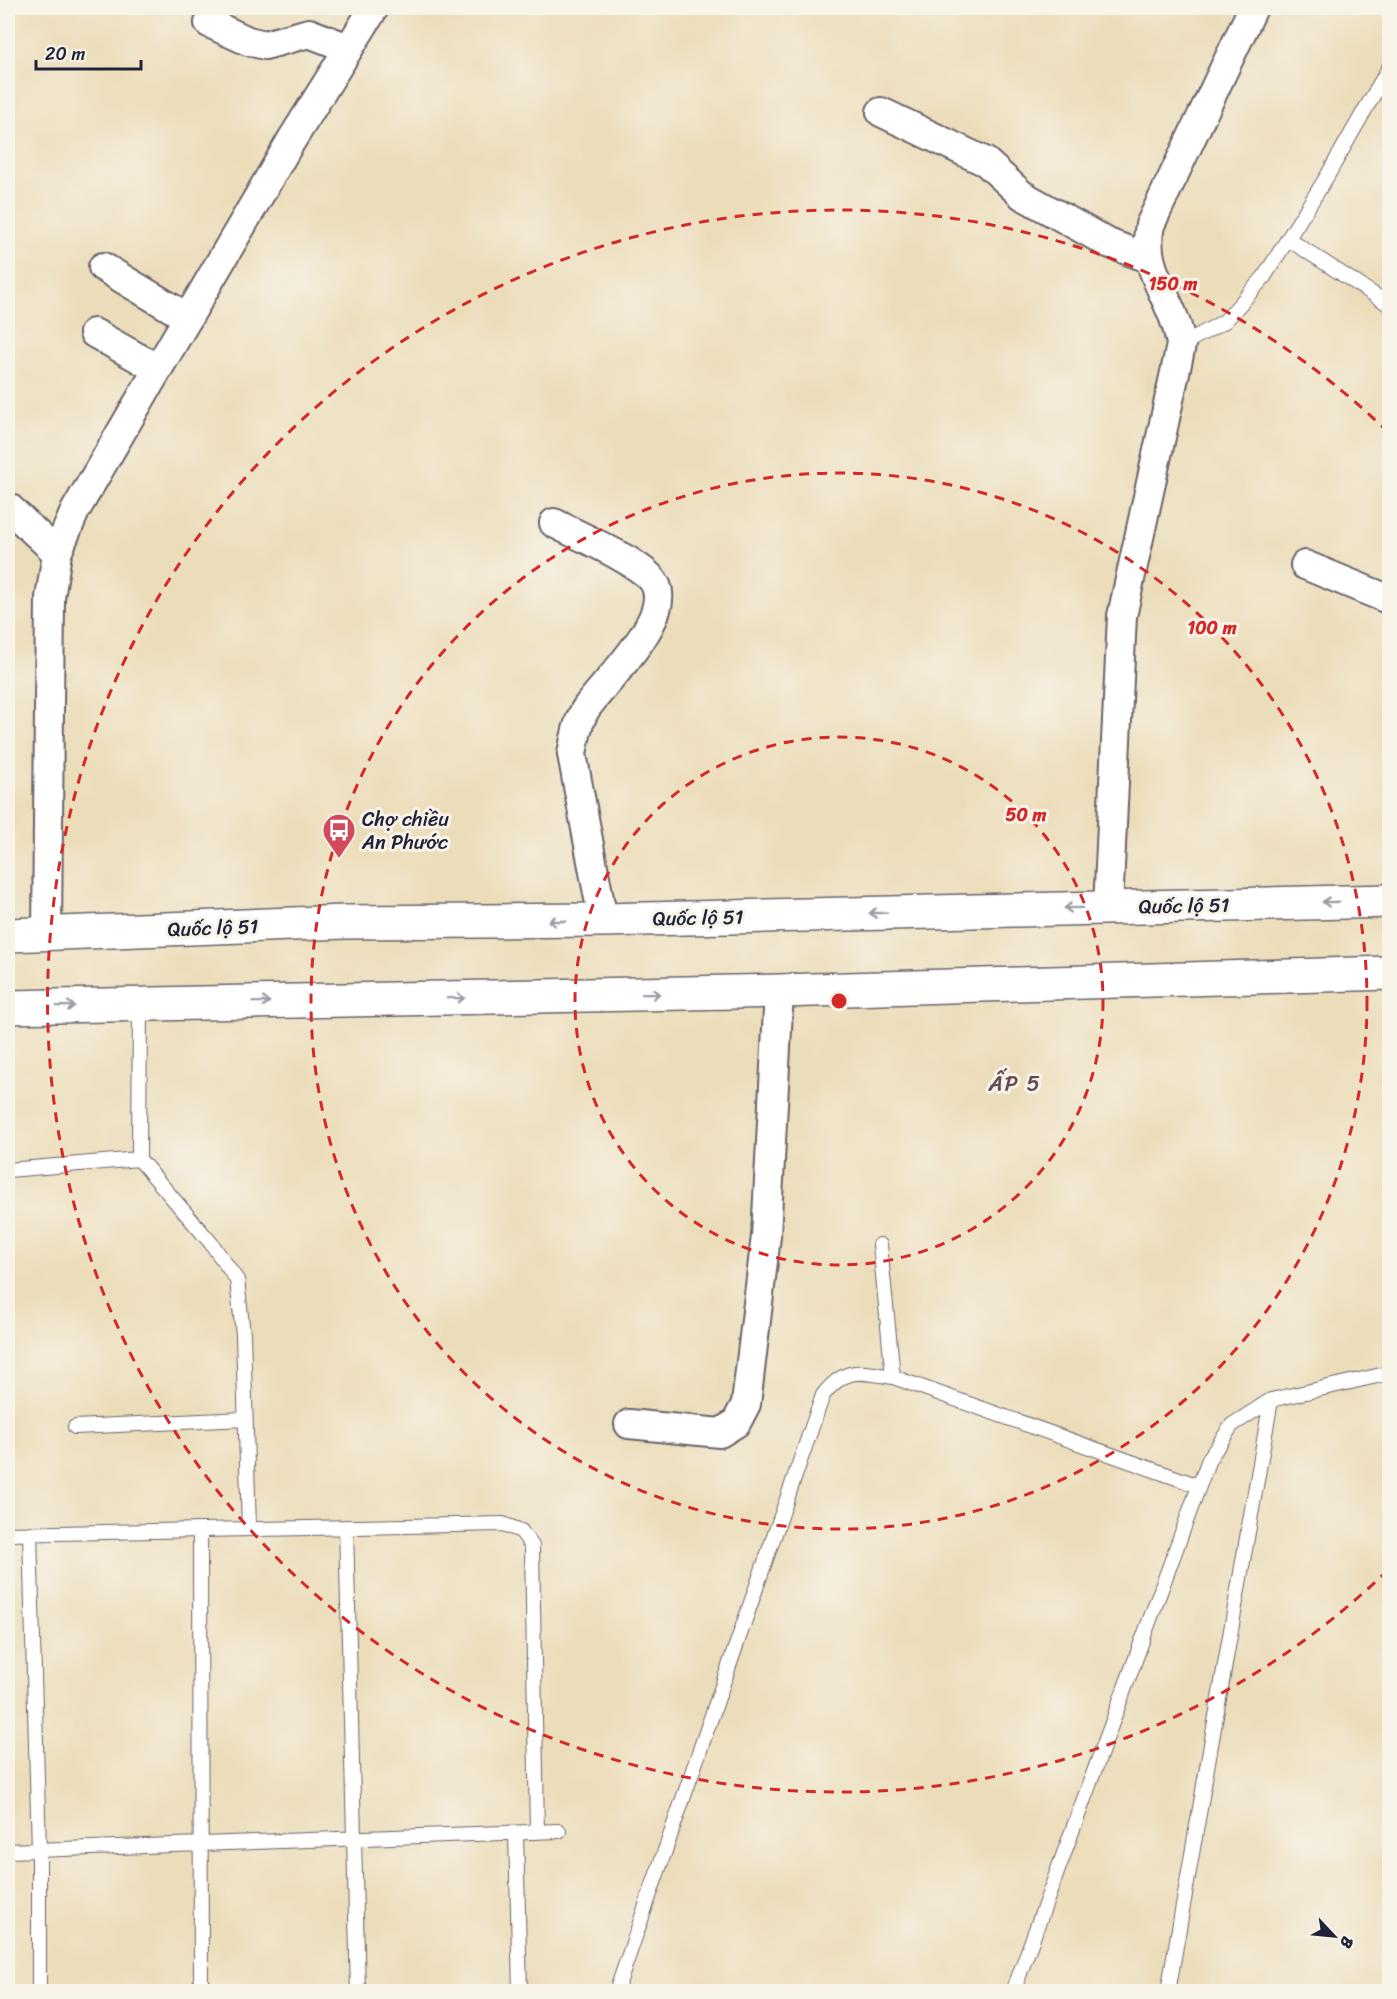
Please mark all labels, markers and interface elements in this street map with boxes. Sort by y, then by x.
scale bar [36,33,141,71]
text: 20 m [45,38,85,70]
text: 150 m [1149,268,1197,300]
text: 100 m [1188,612,1237,644]
text: 50 m [1006,799,1047,831]
place label: Chợ chiều An Phước [361,802,449,860]
bus stop icon: Chợ chiều An Phước [321,812,357,859]
street label: Quốc lộ 51 [1138,888,1230,924]
one-way arrow [1322,896,1342,908]
street label: Quốc lộ 51 [652,900,744,936]
one-way arrow [1064,903,1084,914]
one-way arrow [869,908,889,919]
street label: Quốc lộ 51 [167,909,259,947]
one-way arrow [548,915,568,927]
one-way arrow [640,988,660,1000]
centre of rings [829,991,849,1011]
one-way arrow [445,992,465,1004]
one-way arrow [250,996,270,1008]
one-way arrow [55,1000,75,1012]
district label: ẤP 5 [988,1064,1041,1103]
north arrow [1304,1906,1364,1966]
text: B [1331,1931,1362,1954]

